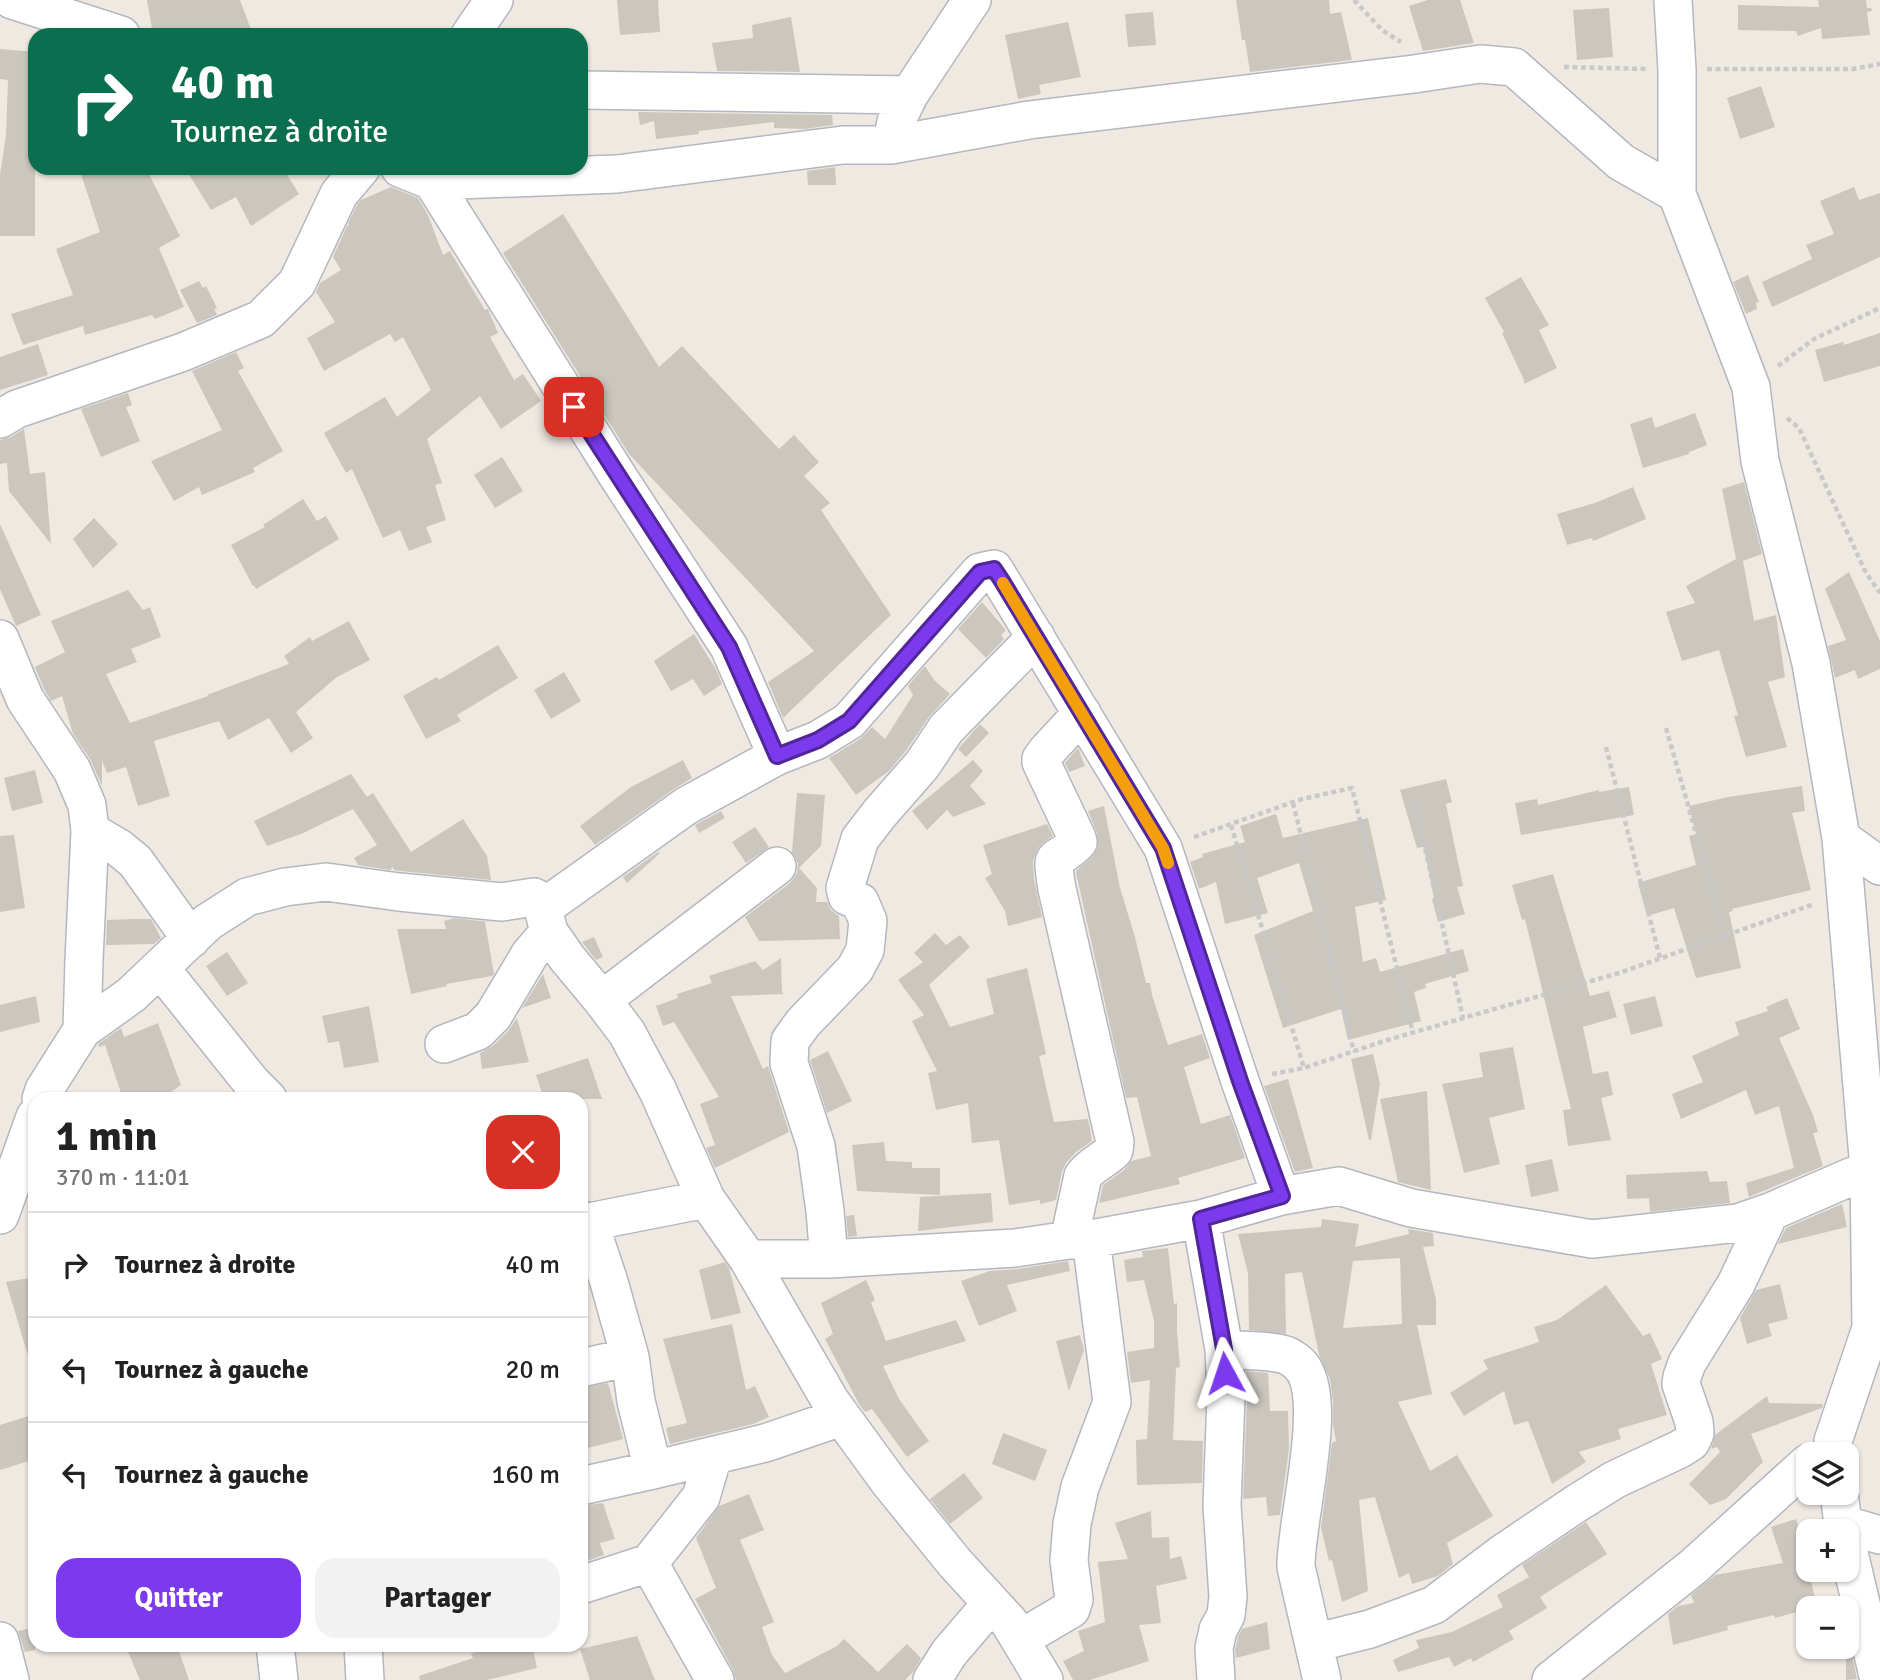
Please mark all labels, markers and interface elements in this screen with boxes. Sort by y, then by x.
text: 40 m [171,52,274,112]
icon: right [56,56,147,147]
text: Tournez à droite [171,112,388,151]
pin [544,377,604,437]
icon: arrive [555,388,593,426]
text: 1 min [56,1111,157,1162]
button: close [486,1115,560,1189]
text: 370 m · 11:01 [56,1163,190,1192]
icon: right [56,1246,94,1284]
text: Tournez à droite [115,1249,295,1281]
text: 40 m [505,1249,560,1281]
position arrow [1188,1336,1262,1410]
icon: left [56,1351,94,1389]
text: Tournez à gauche [115,1354,309,1386]
text: 20 m [505,1354,560,1386]
map controls [1796,1442,1859,1659]
button: layers [1796,1442,1859,1505]
icon: left [56,1456,94,1494]
text: Tournez à gauche [115,1459,309,1491]
text: 160 m [491,1459,560,1491]
button: + [1796,1519,1859,1582]
button: Quitter [56,1558,301,1638]
button: Partager [315,1558,560,1638]
button: − [1796,1596,1859,1659]

